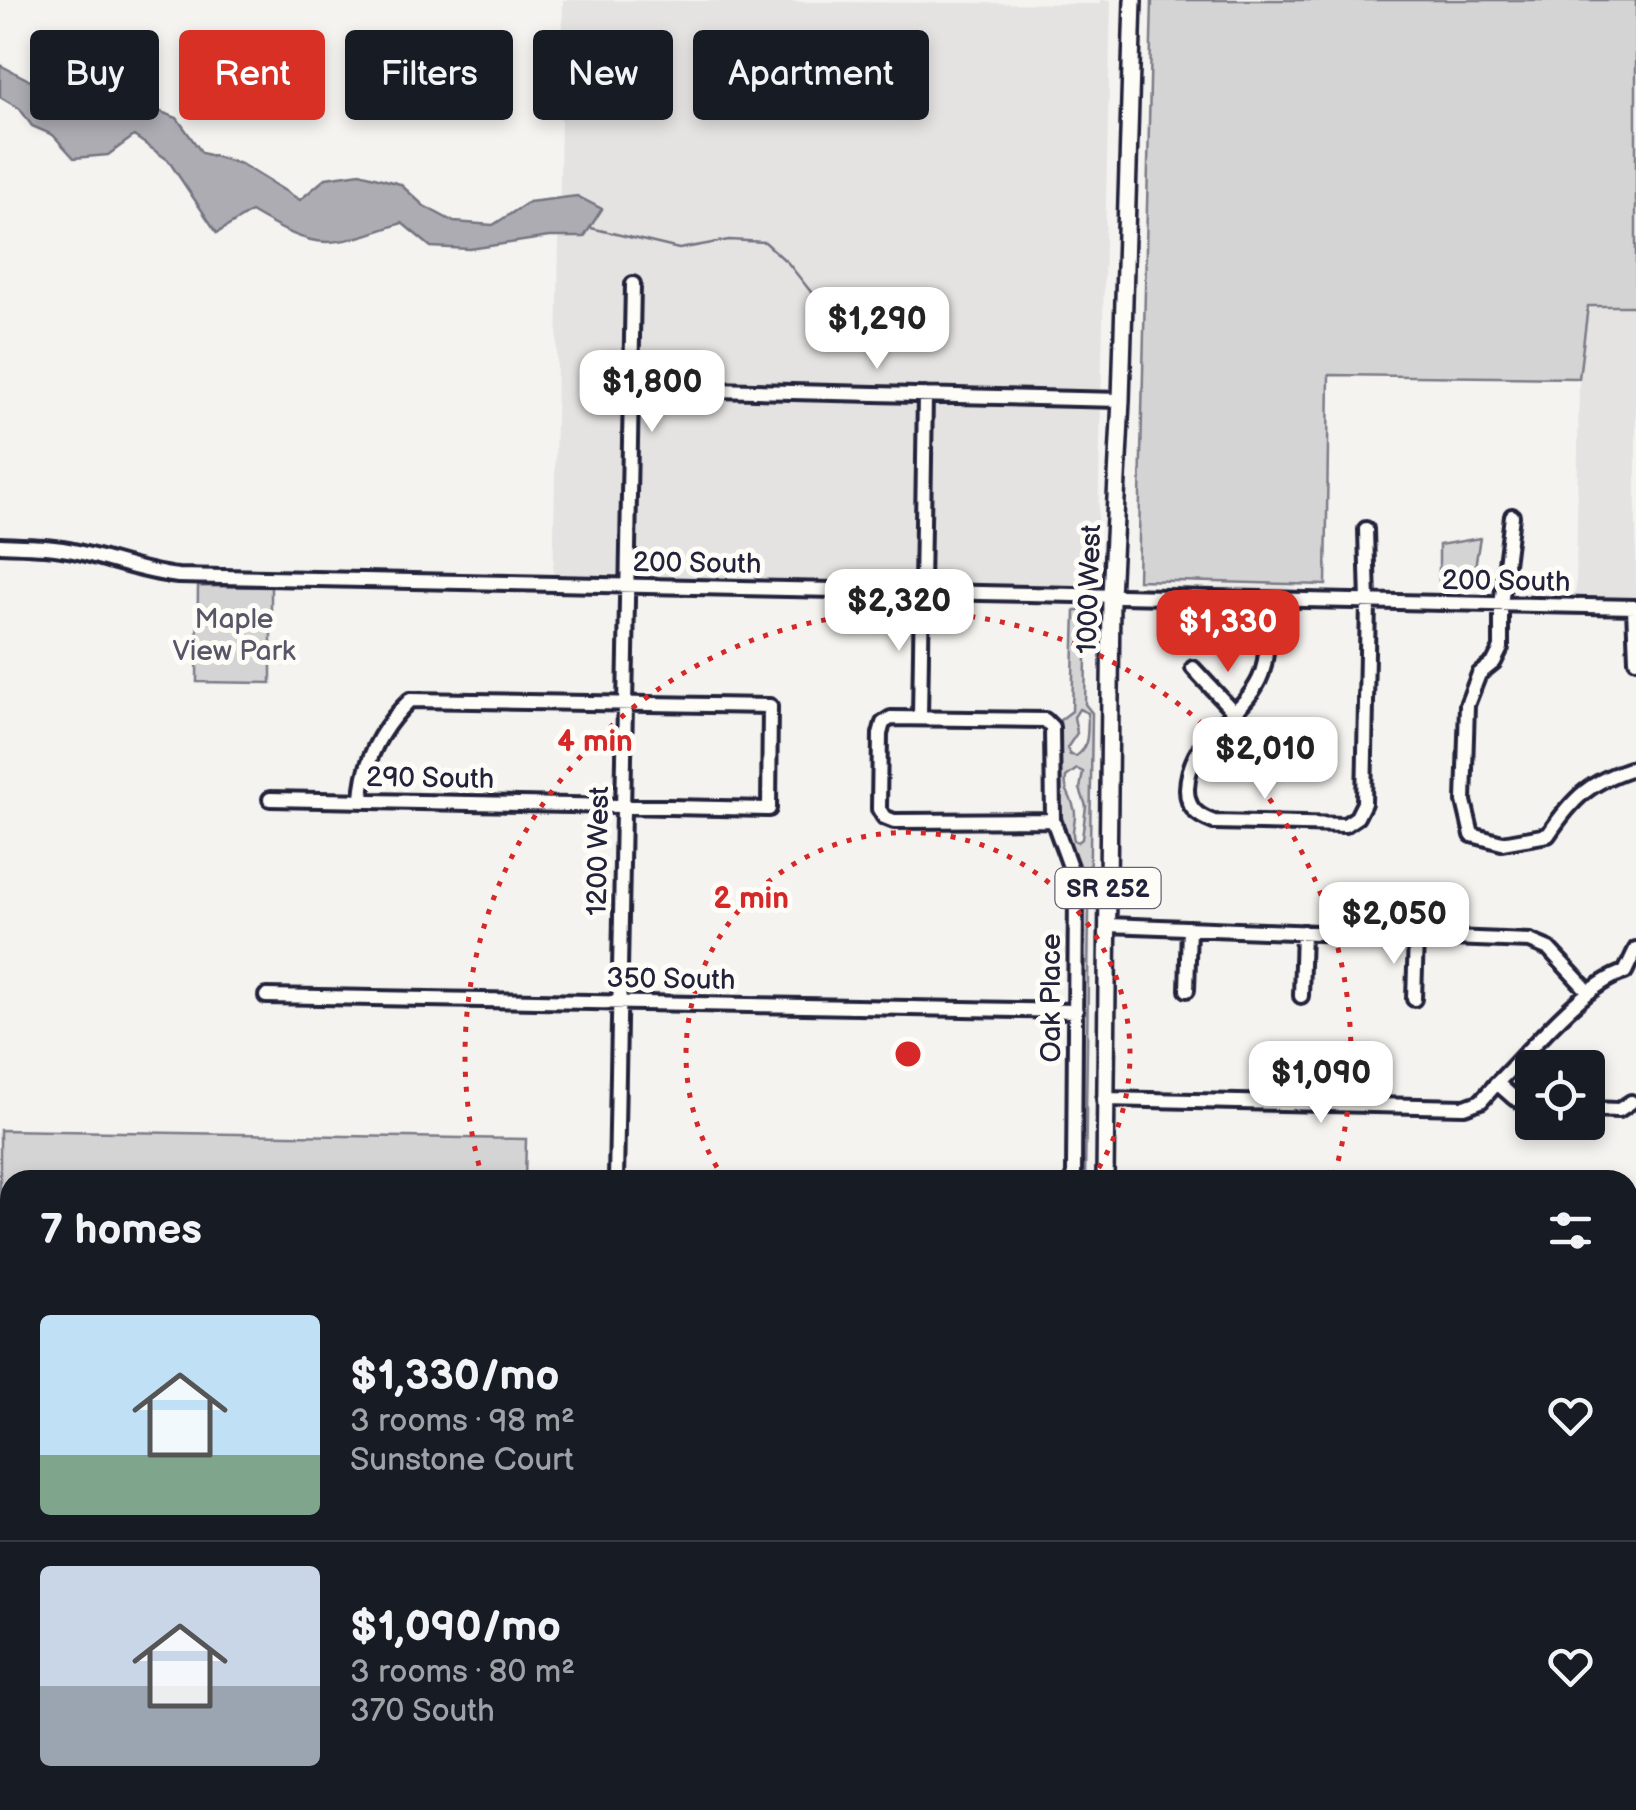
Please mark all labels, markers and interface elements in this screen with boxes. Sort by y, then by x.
chip: Buy [30,30,159,120]
chip: Rent [179,30,325,120]
chip: Filters [345,30,513,120]
chip: New [533,30,673,120]
chip: Apartment [693,30,929,120]
pin: $1,290 [796,287,958,372]
text: $1,290 [827,300,927,339]
pin: $1,800 [571,350,733,435]
text: $1,800 [602,363,702,402]
street label: 1000 West [1071,523,1108,654]
street label: 200 South [632,546,762,581]
street label: 200 South [1441,564,1571,599]
pin: $2,320 [818,569,980,654]
text: $2,320 [847,582,951,621]
pin: $1,330 [1147,590,1309,675]
park label: Maple View Park [173,603,296,668]
text: $1,330 [1179,603,1277,642]
pin: $2,010 [1184,717,1346,802]
text: 4 min [557,724,633,760]
text: $2,010 [1215,730,1315,769]
street label: 290 South [365,761,494,796]
street label: 1200 West [581,785,616,916]
road number: SR 252 [1056,868,1160,908]
text: 2 min [713,881,789,917]
pin: $2,050 [1313,882,1475,967]
text: $2,050 [1341,895,1447,934]
street label: Oak Place [1035,933,1068,1063]
street label: 350 South [606,962,736,997]
centre of rings [890,1036,926,1072]
pin: $1,090 [1240,1041,1402,1126]
map controls [1515,1050,1605,1140]
button: locate [1515,1050,1605,1140]
text: $1,090 [1271,1054,1371,1093]
icon: filters [1543,1203,1598,1258]
text: 7 homes [40,1205,202,1256]
text: $1,330/mo [350,1351,559,1402]
icon: home [120,1355,240,1475]
icon: heart [1543,1388,1598,1443]
text: 3 rooms · 98 m² [350,1402,575,1441]
text: Sunstone Court [350,1441,574,1480]
text: $1,090/mo [350,1602,561,1653]
icon: home [120,1606,240,1726]
icon: heart [1543,1639,1598,1694]
text: 3 rooms · 80 m² [350,1653,575,1692]
text: 370 South [350,1692,495,1731]

